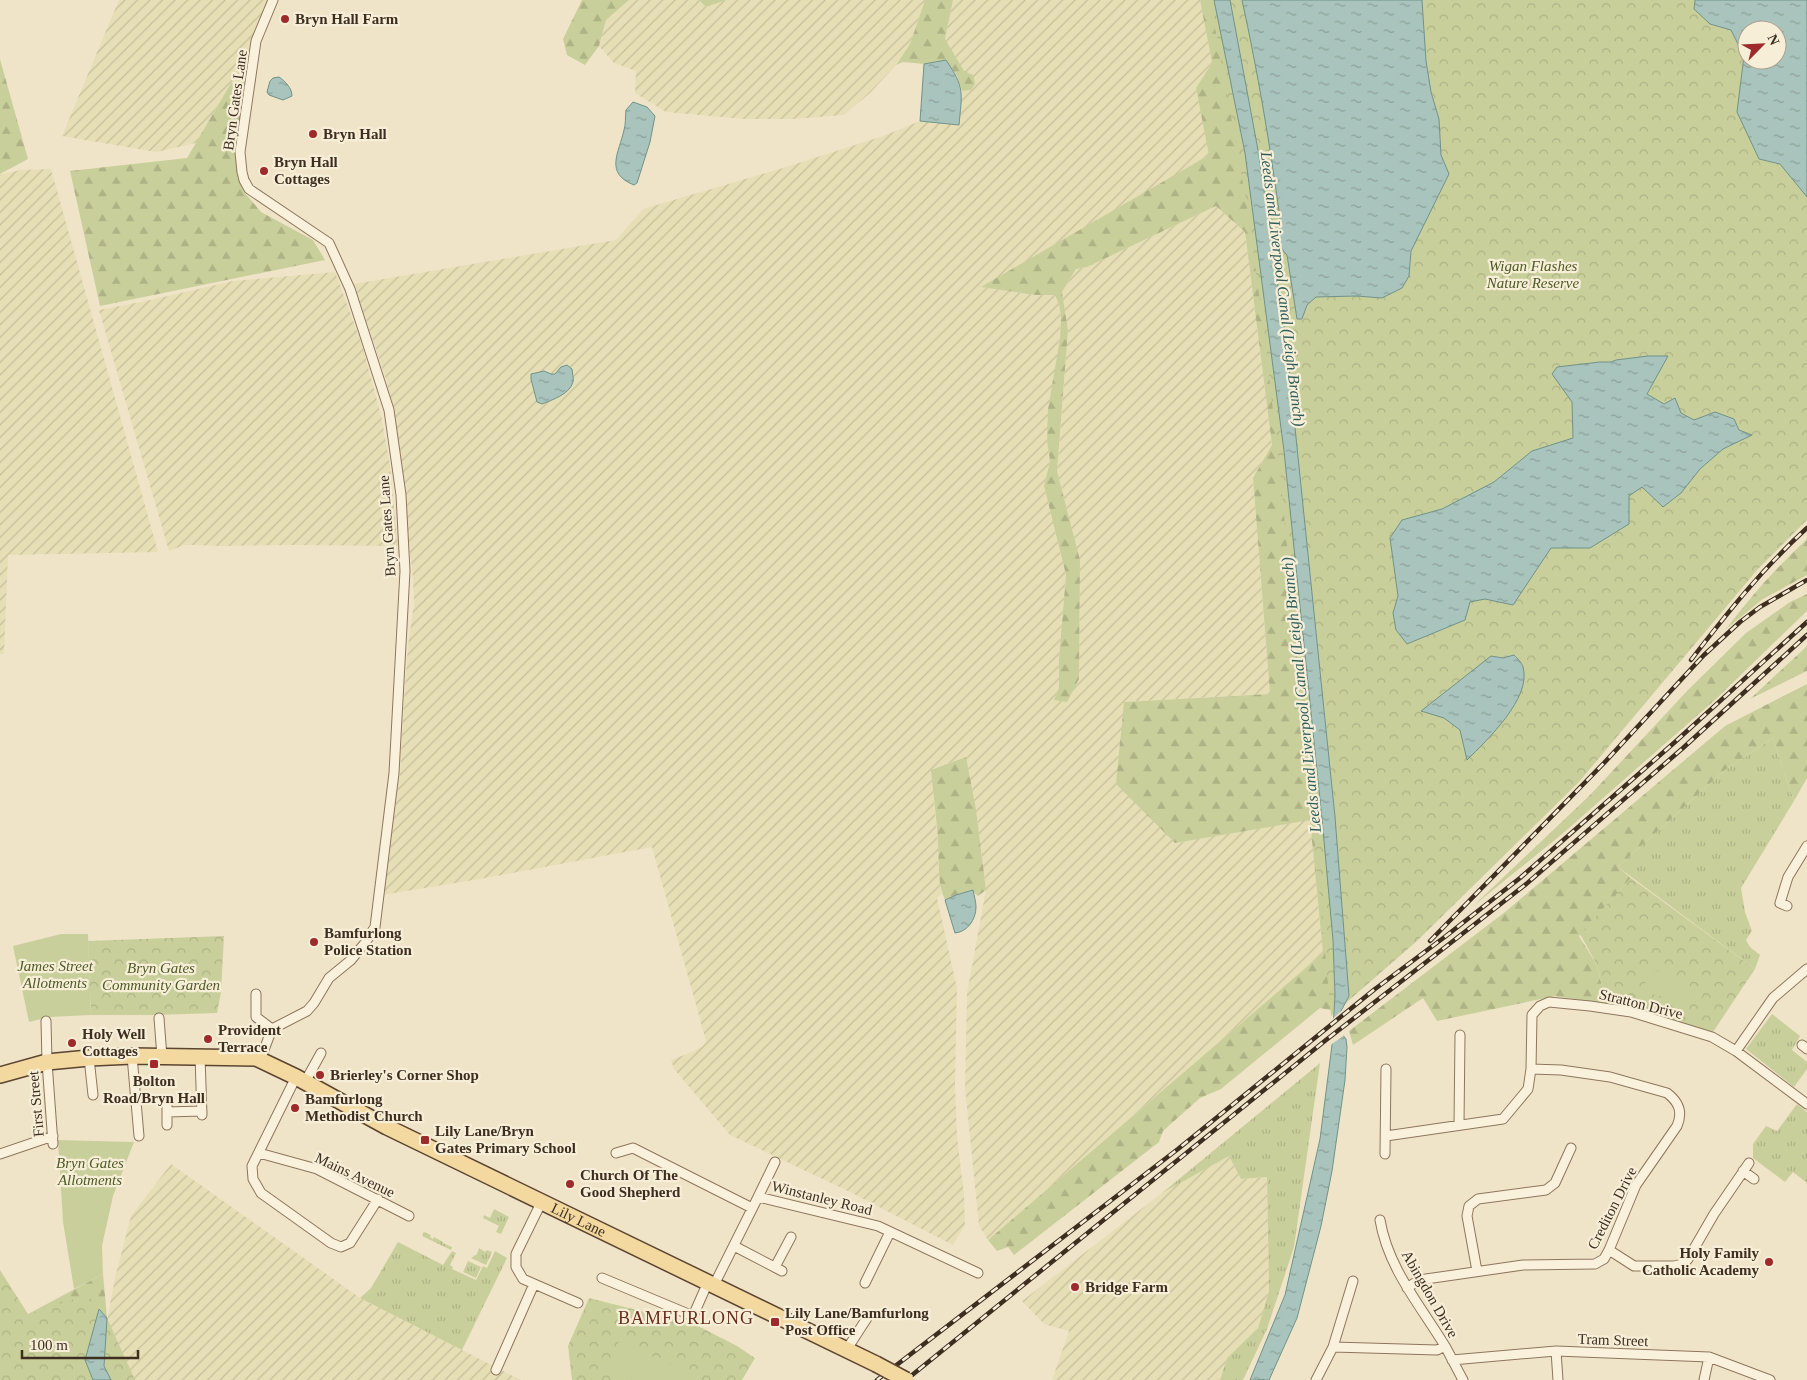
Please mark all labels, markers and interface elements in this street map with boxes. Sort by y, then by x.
place label: Bryn Hall Farm [295,11,399,27]
marker: Bryn Hall Farm [279,13,291,25]
north arrow [1737,20,1787,70]
text: N [1765,32,1782,48]
street label: Bryn Gates Lane [220,48,250,151]
place label: Bryn Hall [323,126,387,142]
marker: Bryn Hall [307,128,319,140]
water label: Leeds and Liverpool Canal (Leigh Branch) [1257,150,1308,428]
place label: Bryn Hall Cottages [274,154,338,187]
marker: Bryn Hall Cottages [258,165,270,177]
park label: Wigan Flashes Nature Reserve [1486,258,1579,291]
street label: Bryn Gates Lane [375,474,399,577]
water label: Leeds and Liverpool Canal (Leigh Branch) [1278,556,1325,835]
place label: Bamfurlong Police Station [324,925,413,958]
marker: Bamfurlong Police Station [308,936,320,948]
park label: James Street Allotments [17,958,94,991]
park label: Bryn Gates Community Garden [102,960,220,993]
street label: Stratton Drive [1598,986,1685,1022]
place label: Provident Terrace [218,1022,281,1055]
place label: Holy Well Cottages [82,1026,145,1059]
marker: Provident Terrace [202,1033,214,1045]
marker: Holy Well Cottages [66,1037,78,1049]
marker: Bolton Road/Bryn Hall [148,1058,160,1070]
place label: Brierley's Corner Shop [330,1067,479,1083]
street label: First Street [25,1069,47,1138]
marker: Brierley's Corner Shop [314,1069,326,1081]
place label: Bolton Road/Bryn Hall [103,1073,205,1106]
place label: Bamfurlong Methodist Church [305,1091,423,1124]
marker: Bamfurlong Methodist Church [289,1102,301,1114]
place label: Lily Lane/Bryn Gates Primary School [435,1123,576,1156]
marker: Lily Lane/Bryn Gates Primary School [419,1134,431,1146]
street label: Mains Avenue [313,1150,398,1201]
park label: Bryn Gates Allotments [56,1155,124,1188]
street label: Crediton Drive [1584,1164,1640,1252]
place label: Church Of The Good Shepherd [580,1167,681,1200]
marker: Church Of The Good Shepherd [564,1178,576,1190]
street label: Winstanley Road [770,1178,874,1218]
street label: Lily Lane [549,1200,609,1240]
place label: Holy Family Catholic Academy [1642,1245,1759,1278]
street label: Abingdon Drive [1399,1248,1462,1341]
marker: Holy Family Catholic Academy [1763,1256,1775,1268]
place label: Bridge Farm [1085,1279,1168,1295]
marker: Bridge Farm [1069,1281,1081,1293]
place label: Lily Lane/Bamfurlong Post Office [785,1305,929,1338]
district label: BAMFURLONG [618,1308,754,1328]
marker: Lily Lane/Bamfurlong Post Office [769,1316,781,1328]
scale bar [22,1328,139,1360]
street label: Tram Street [1577,1331,1649,1349]
text: 100 m [30,1337,68,1353]

